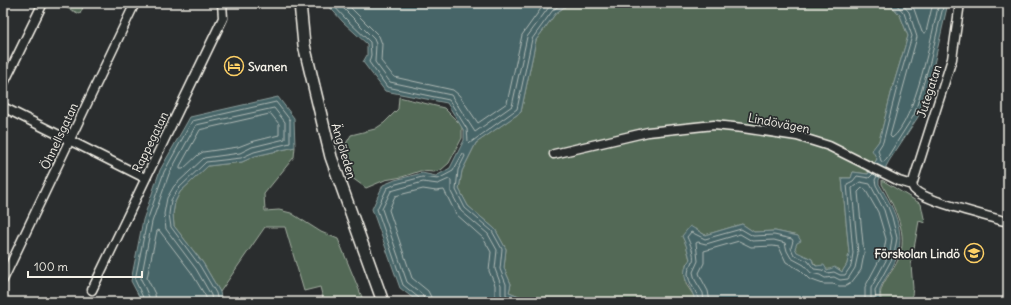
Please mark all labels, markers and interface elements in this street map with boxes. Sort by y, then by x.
hotel icon: Svanen [223,55,245,77]
place label: Svanen [248,59,288,74]
street label: Jutegatan [913,63,945,119]
street label: Öhnellsgatan [37,100,81,172]
street label: Rappegatan [129,109,171,175]
street label: Lindövägen [747,110,811,136]
street label: Ängöleden [328,121,360,181]
school or university icon: Förskolan Lindö [963,242,985,264]
place label: Förskolan Lindö [875,246,960,261]
scale bar [28,253,142,279]
text: 100 m [34,259,68,274]

